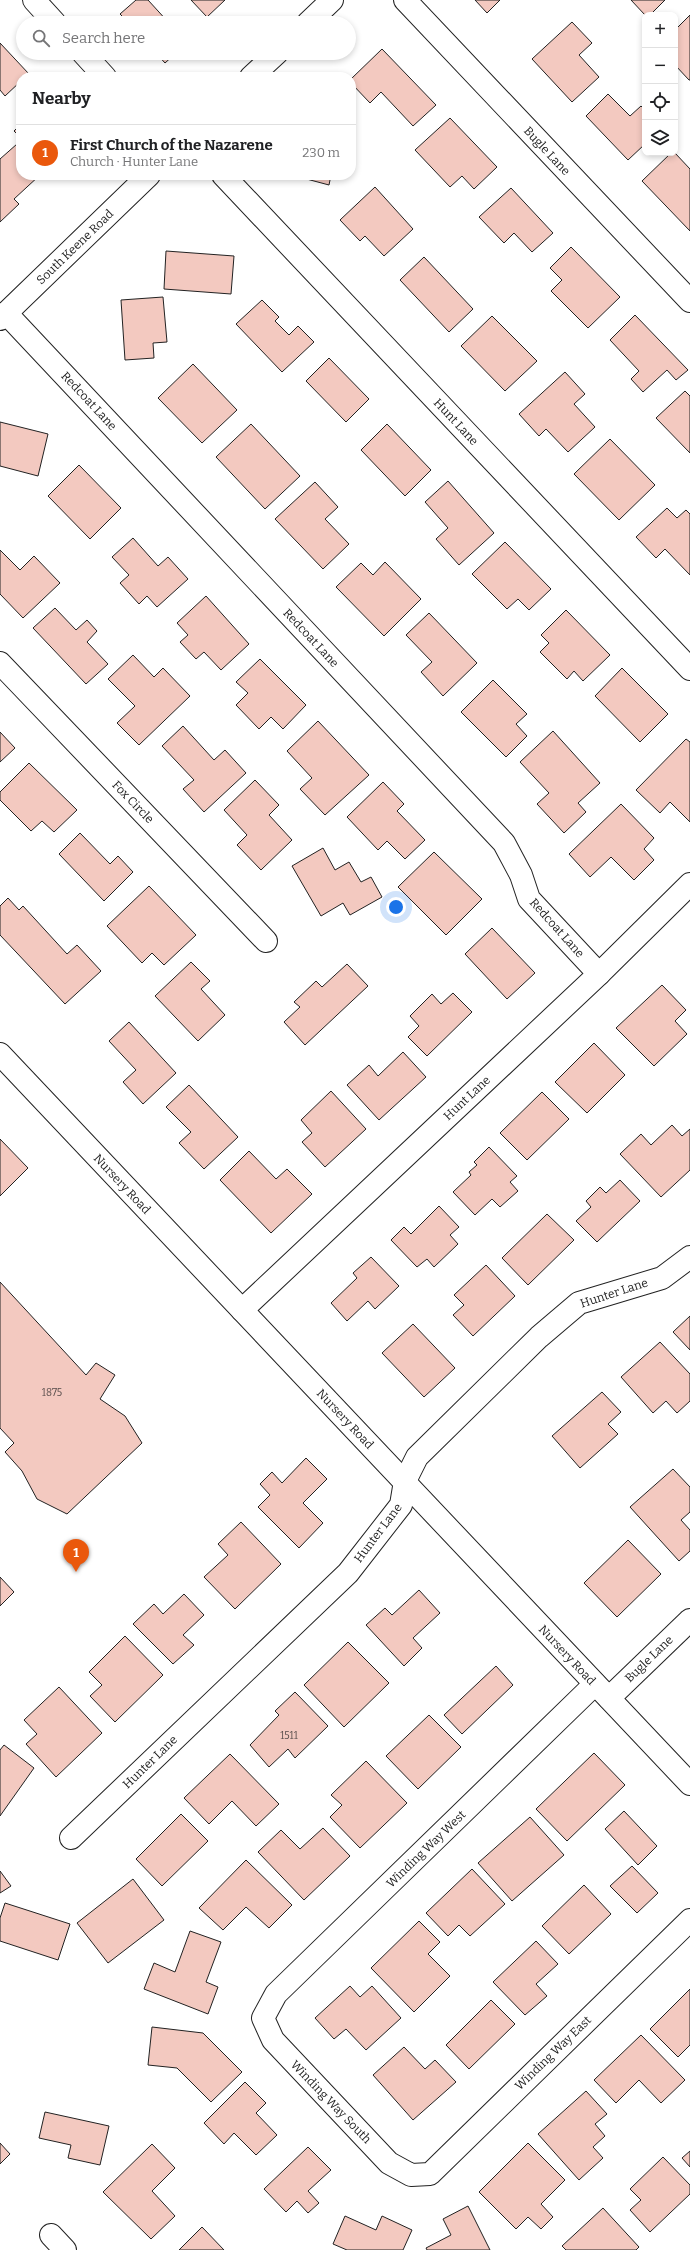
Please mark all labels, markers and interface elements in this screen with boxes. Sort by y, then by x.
map controls [642,12,678,156]
button: + [642,12,678,48]
search box [16,16,356,60]
icon: search [30,27,52,49]
text: Search here [62,29,145,47]
button: − [642,48,678,84]
button: locate [642,84,678,120]
text: Nearby [32,88,91,109]
button: layers [642,120,678,156]
street label: Bugle Lane [521,124,573,178]
text: First Church of the Nazarene [70,136,273,154]
text: 1 [42,145,48,160]
text: 230 m [302,145,340,160]
text: Church · Hunter Lane [70,154,198,169]
street label: South Keene Road [34,207,116,287]
street label: Redcoat Lane [58,369,120,433]
street label: Hunt Lane [431,396,481,448]
street label: Redcoat Lane [280,606,342,670]
street label: Fox Circle [109,778,157,826]
street label: Redcoat Lane [527,896,587,960]
your location [386,897,406,917]
street label: Hunt Lane [441,1073,493,1123]
street label: Nursery Road [91,1151,153,1217]
street label: Hunter Lane [578,1275,650,1311]
street label: Nursery Road [314,1386,376,1452]
house number: 1875 [42,1387,62,1399]
street label: Hunter Lane [351,1501,405,1565]
pin: 1 [63,1539,89,1572]
street label: Nursery Road [536,1622,598,1688]
street label: Bugle Lane [622,1633,676,1685]
house number: 1511 [280,1730,298,1742]
street label: Hunter Lane [120,1733,180,1791]
street label: Winding Way West [384,1807,469,1890]
street label: Winding Way East [512,2013,594,2093]
street label: Winding Way South [288,2058,374,2147]

